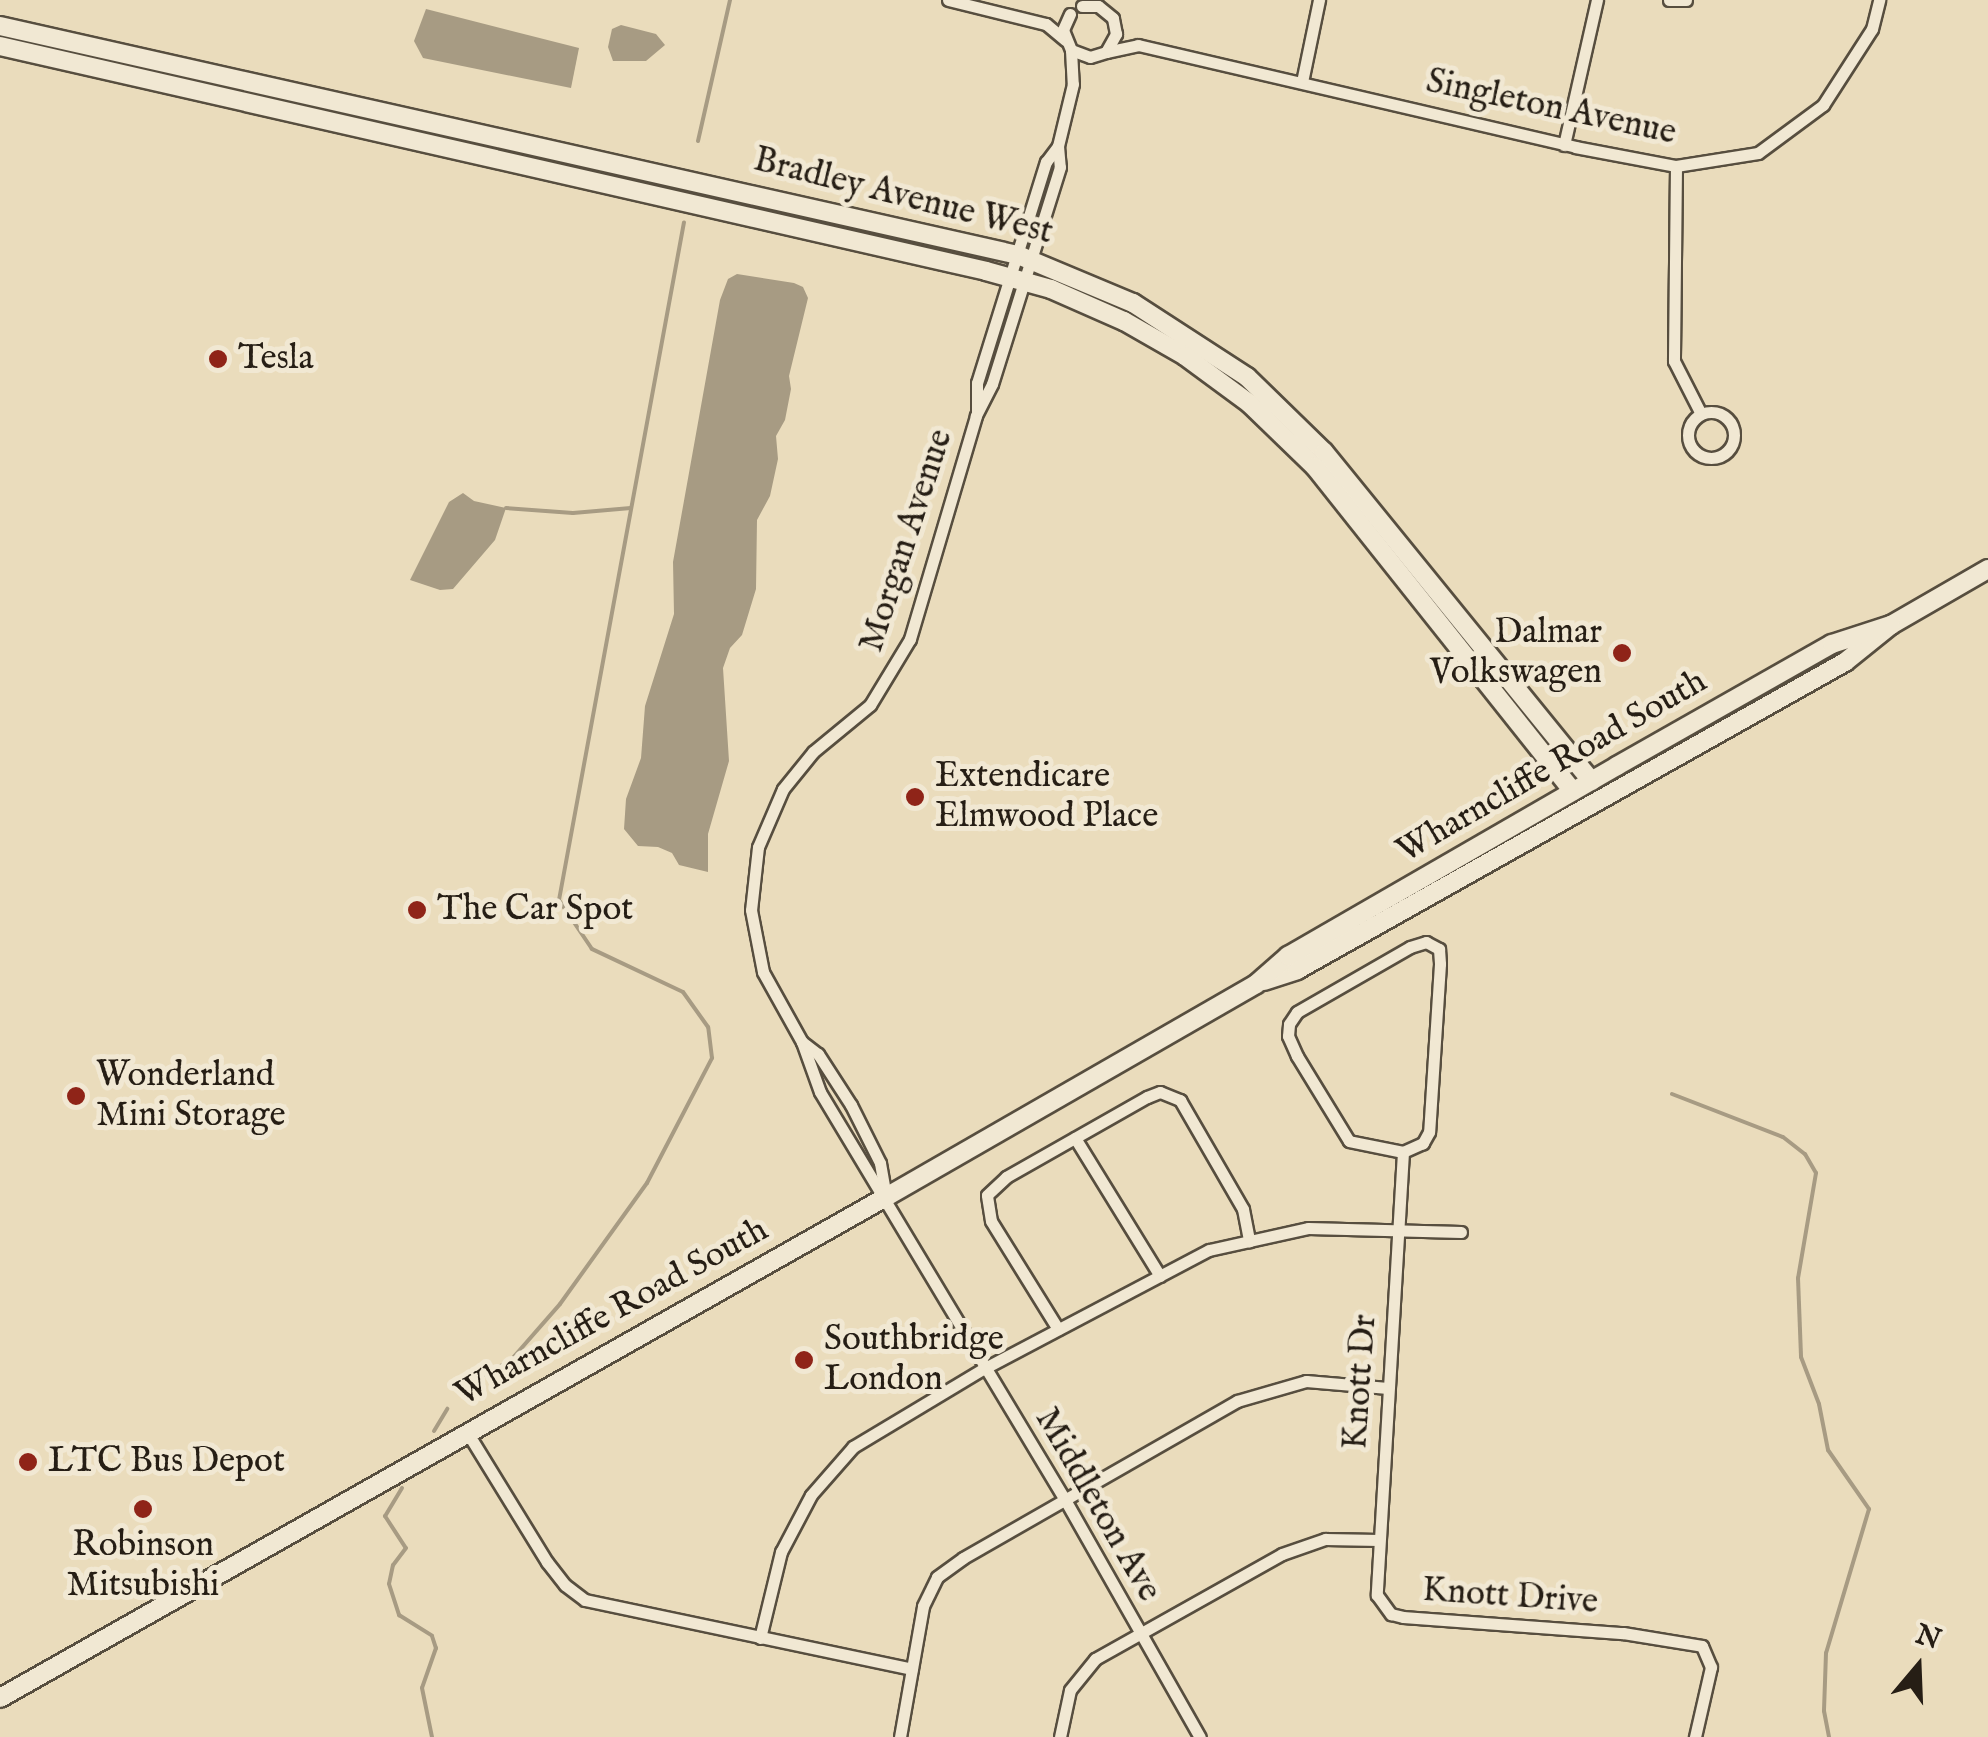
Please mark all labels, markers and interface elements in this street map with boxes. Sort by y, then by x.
street label: Singleton Avenue [1422,61,1680,155]
street label: Bradley Avenue West [749,140,1057,254]
place label: Tesla [238,338,314,380]
marker: Tesla [207,348,229,370]
street label: Morgan Avenue [851,424,963,658]
place label: Dalmar Volkswagen [1430,612,1602,694]
marker: Dalmar Volkswagen [1611,642,1633,664]
street label: Wharncliffe Road South [1390,661,1714,873]
place label: Extendicare Elmwood Place [935,756,1158,838]
marker: Extendicare Elmwood Place [904,786,926,808]
place label: The Car Spot [437,889,633,931]
marker: The Car Spot [406,899,428,921]
place label: Wonderland Mini Storage [96,1055,286,1137]
marker: Wonderland Mini Storage [65,1085,87,1107]
street label: Wharncliffe Road South [448,1210,776,1416]
street label: Knott Dr [1335,1313,1387,1451]
place label: Southbridge London [824,1319,1004,1401]
marker: Southbridge London [793,1349,815,1371]
street label: Middleton Ave [1025,1401,1169,1609]
place label: LTC Bus Depot [48,1441,285,1483]
marker: LTC Bus Depot [17,1451,39,1473]
marker: Robinson Mitsubishi [132,1498,154,1520]
place label: Robinson Mitsubishi [67,1525,219,1607]
street label: Knott Drive [1421,1570,1599,1624]
north arrow [1868,1617,1968,1717]
text: N [1911,1618,1945,1659]

